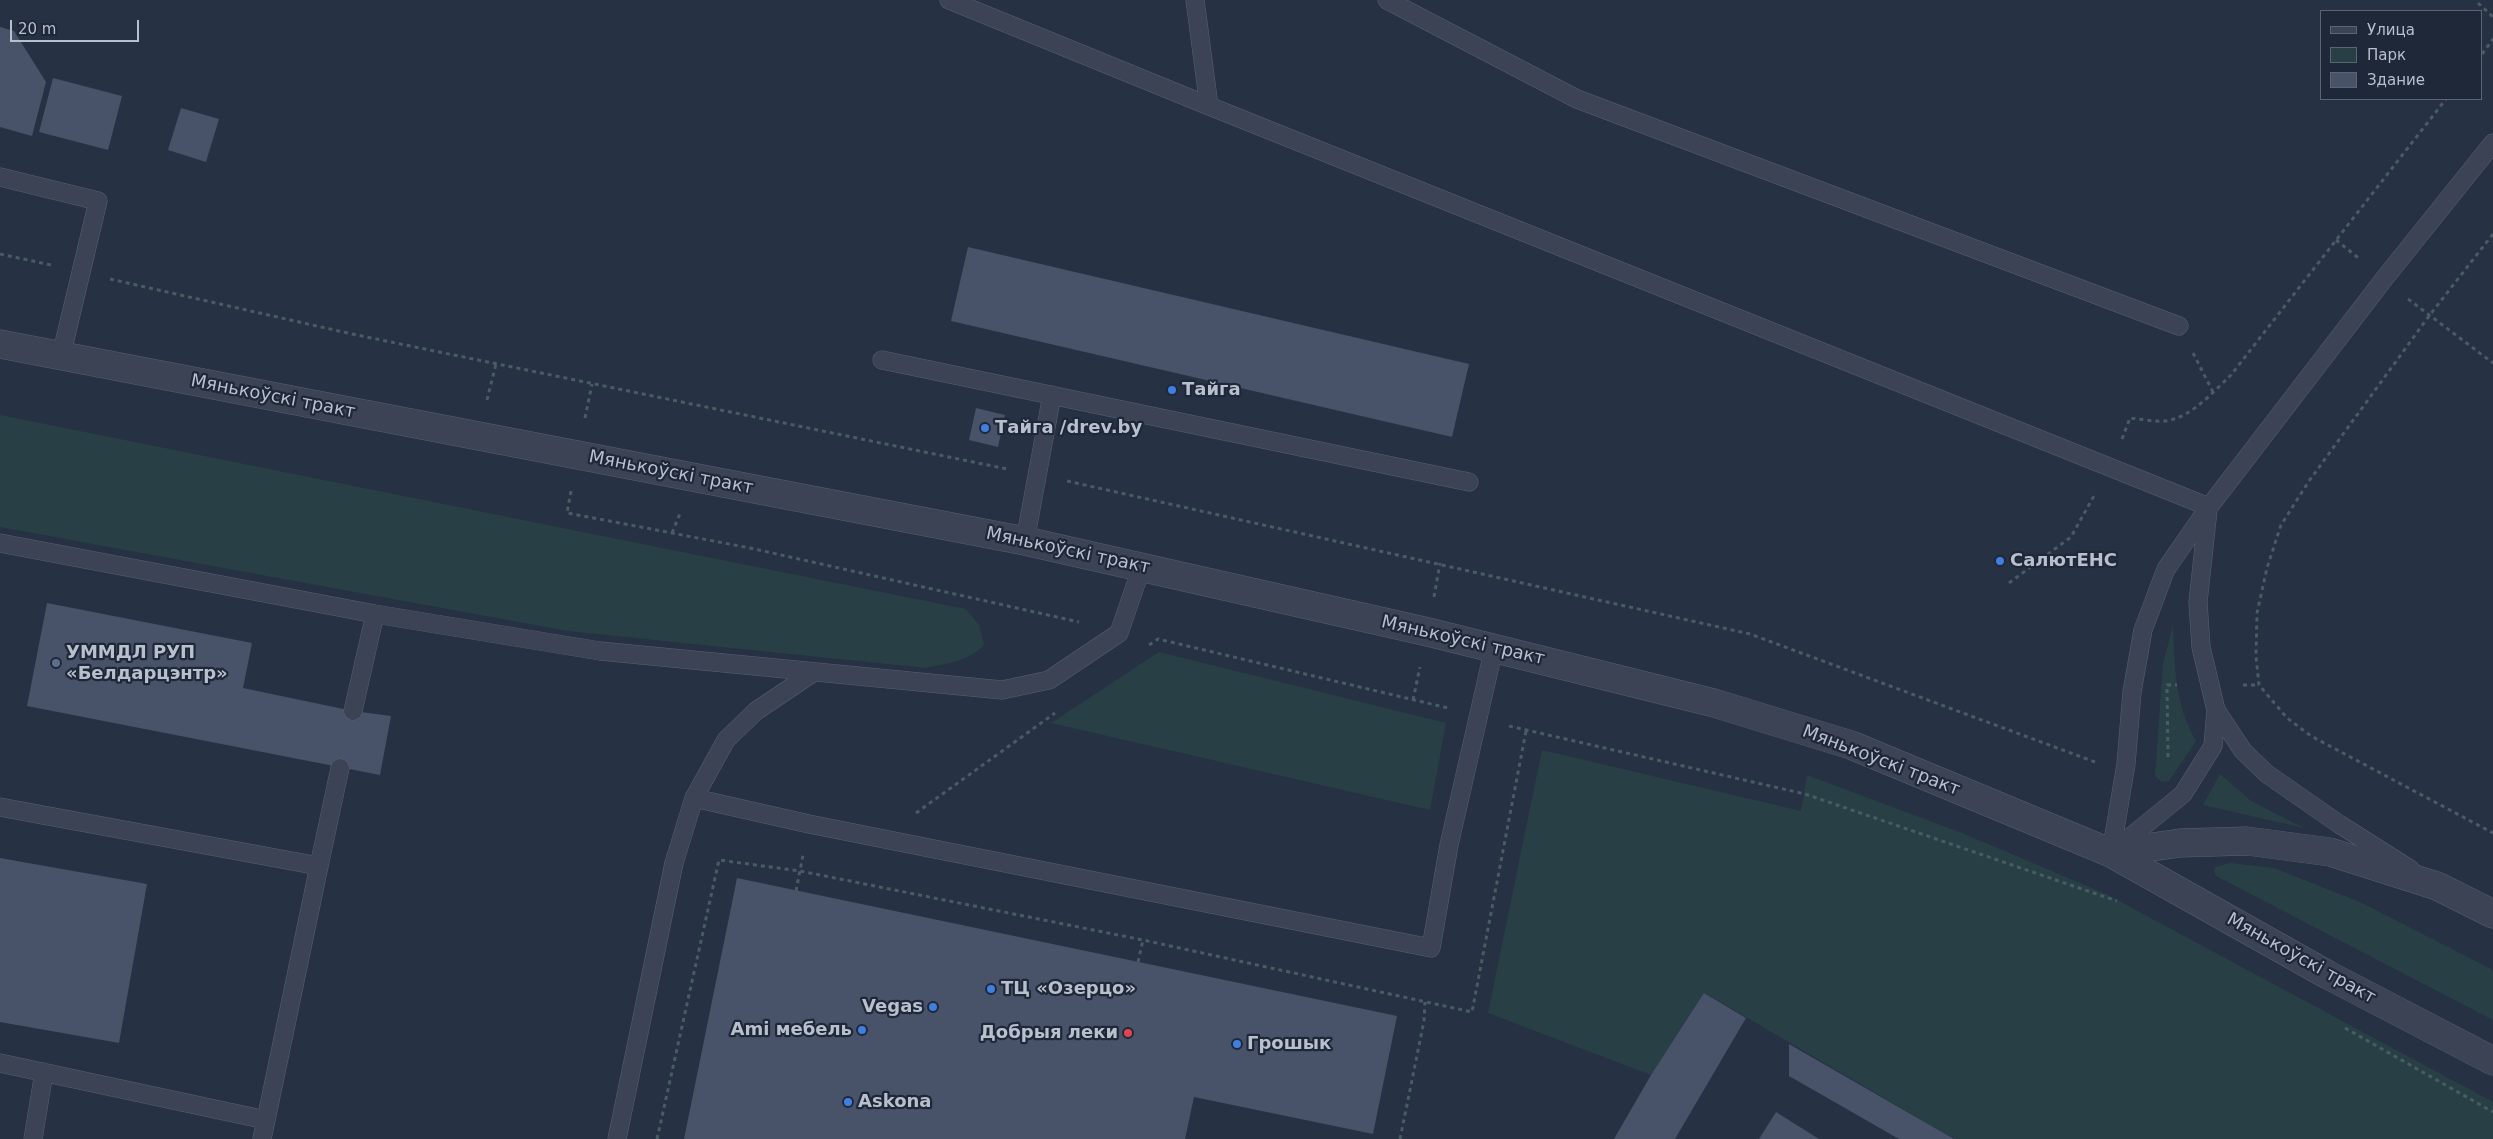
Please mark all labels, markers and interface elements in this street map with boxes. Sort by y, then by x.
scale bar [12,10,141,42]
legend [2320,10,2483,100]
text: 20 m [18,20,56,38]
text: Улица [2367,21,2415,39]
text: Парк [2367,46,2406,64]
text: Здание [2367,71,2425,89]
street label: Мянькоўскі тракт [189,370,357,424]
place label: Тайга [1182,379,1241,401]
marker: Тайга [1166,384,1178,396]
place label: Тайга /drev.by [995,417,1142,439]
marker: Тайга /drev.by [979,422,991,434]
street label: Мянькоўскі тракт [587,446,755,500]
street label: Мянькоўскі тракт [984,523,1152,579]
place label: СалютЕНС [2010,550,2117,572]
marker: СалютЕНС [1994,555,2006,567]
street label: Мянькоўскі тракт [1379,612,1547,670]
place label: УММДЛ РУП «Белдарцэнтр» [66,642,228,684]
marker: УММДЛ РУП «Белдарцэнтр» [50,657,62,669]
street label: Мянькоўскі тракт [1799,721,1963,801]
street label: Мянькоўскі тракт [2223,909,2379,1009]
place label: ТЦ «Озерцо» [1001,978,1136,1000]
marker: ТЦ «Озерцо» [985,983,997,995]
place label: Vegas [862,996,923,1018]
marker: Vegas [927,1001,939,1013]
place label: Ami мебель [731,1019,852,1041]
place label: Добрыя леки [980,1022,1118,1044]
marker: Ami мебель [856,1024,868,1036]
marker: Добрыя леки [1122,1027,1134,1039]
place label: Грошык [1247,1033,1331,1055]
marker: Грошык [1231,1038,1243,1050]
place label: Askona [858,1091,931,1113]
marker: Askona [842,1096,854,1108]

